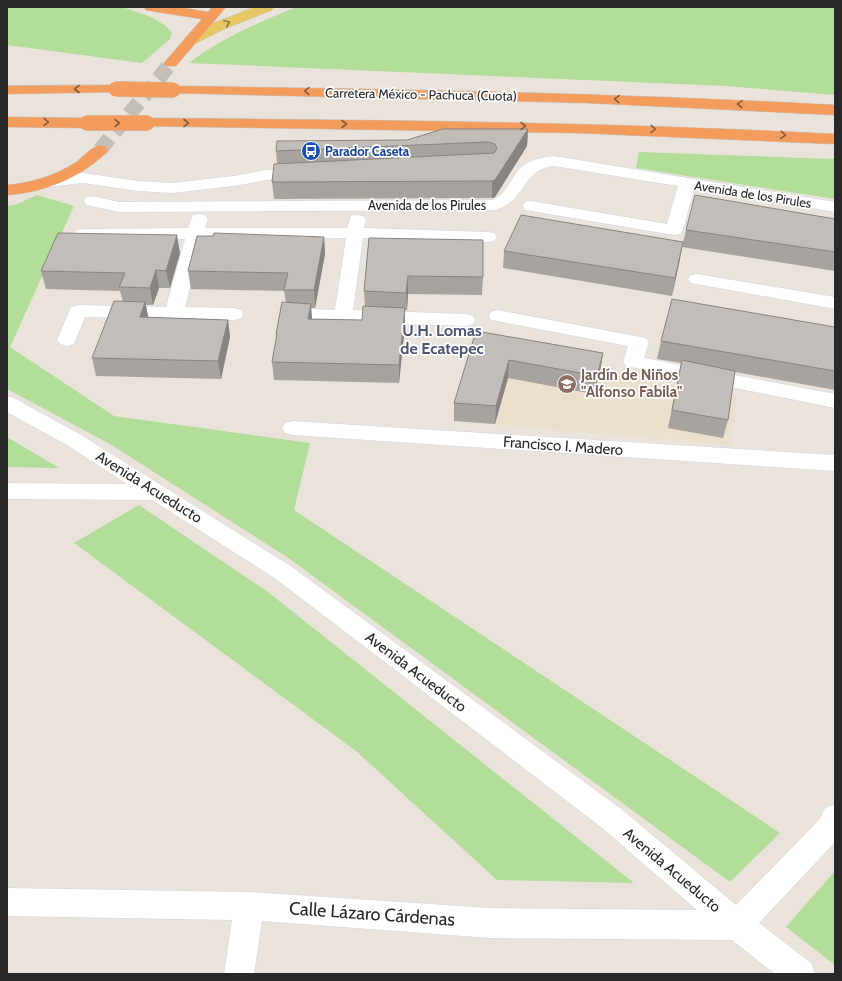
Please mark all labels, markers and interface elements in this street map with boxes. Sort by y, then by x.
one-way arrow [222,20,230,28]
street label: Carretera México - Pachuca (Cuota) [325,84,517,104]
one-way arrow [74,85,80,93]
one-way arrow [304,87,310,96]
one-way arrow [614,94,620,103]
one-way arrow [737,99,743,108]
one-way arrow [43,118,49,126]
one-way arrow [114,119,120,127]
one-way arrow [183,119,189,127]
one-way arrow [341,120,347,129]
one-way arrow [520,122,526,131]
one-way arrow [650,125,656,134]
one-way arrow [780,131,786,140]
bus stop icon: Parador Caseta [300,140,322,162]
place label: Parador Caseta [325,143,410,159]
street label: Avenida de los Pirules [693,177,813,211]
street label: Avenida de los Pirules [368,197,487,213]
district label: U.H. Lomas de Ecatepec [400,321,484,358]
place label: Jardín de Niños "Alfonso Fabila" [580,366,682,401]
school or university icon: Jardín de Niños "Alfonso Fabila" [556,373,578,395]
street label: Francisco I. Madero [502,433,624,459]
street label: Avenida Acueducto [93,447,205,527]
street label: Avenida Acueducto [362,628,470,716]
street label: Avenida Acueducto [620,824,724,916]
street label: Calle Lázaro Cárdenas [288,897,456,931]

